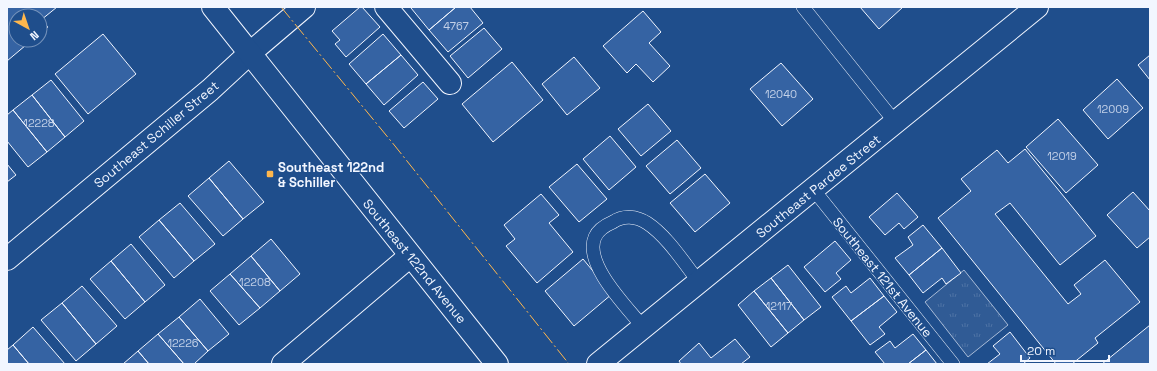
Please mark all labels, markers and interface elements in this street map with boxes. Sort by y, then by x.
north arrow [8,8,48,48]
house number: 4767 [443,19,469,33]
text: N [27,28,42,43]
street label: Southeast Schiller Street [90,77,222,192]
house number: 12040 [765,87,797,101]
house number: 12009 [1097,102,1129,116]
house number: 12228 [23,116,55,130]
street label: Southeast Pardee Street [752,131,884,242]
house number: 12019 [1047,149,1077,163]
place label: Southeast 122nd & Schiller [278,159,384,191]
marker: Southeast 122nd & Schiller [265,169,275,179]
street label: Southeast 122nd Avenue [359,196,470,327]
street label: Southeast 121st Avenue [829,214,936,341]
house number: 12208 [239,275,271,289]
house number: 12117 [766,299,792,313]
house number: 12226 [167,336,199,350]
scale bar [1021,337,1109,363]
text: 20 m [1027,343,1055,359]

